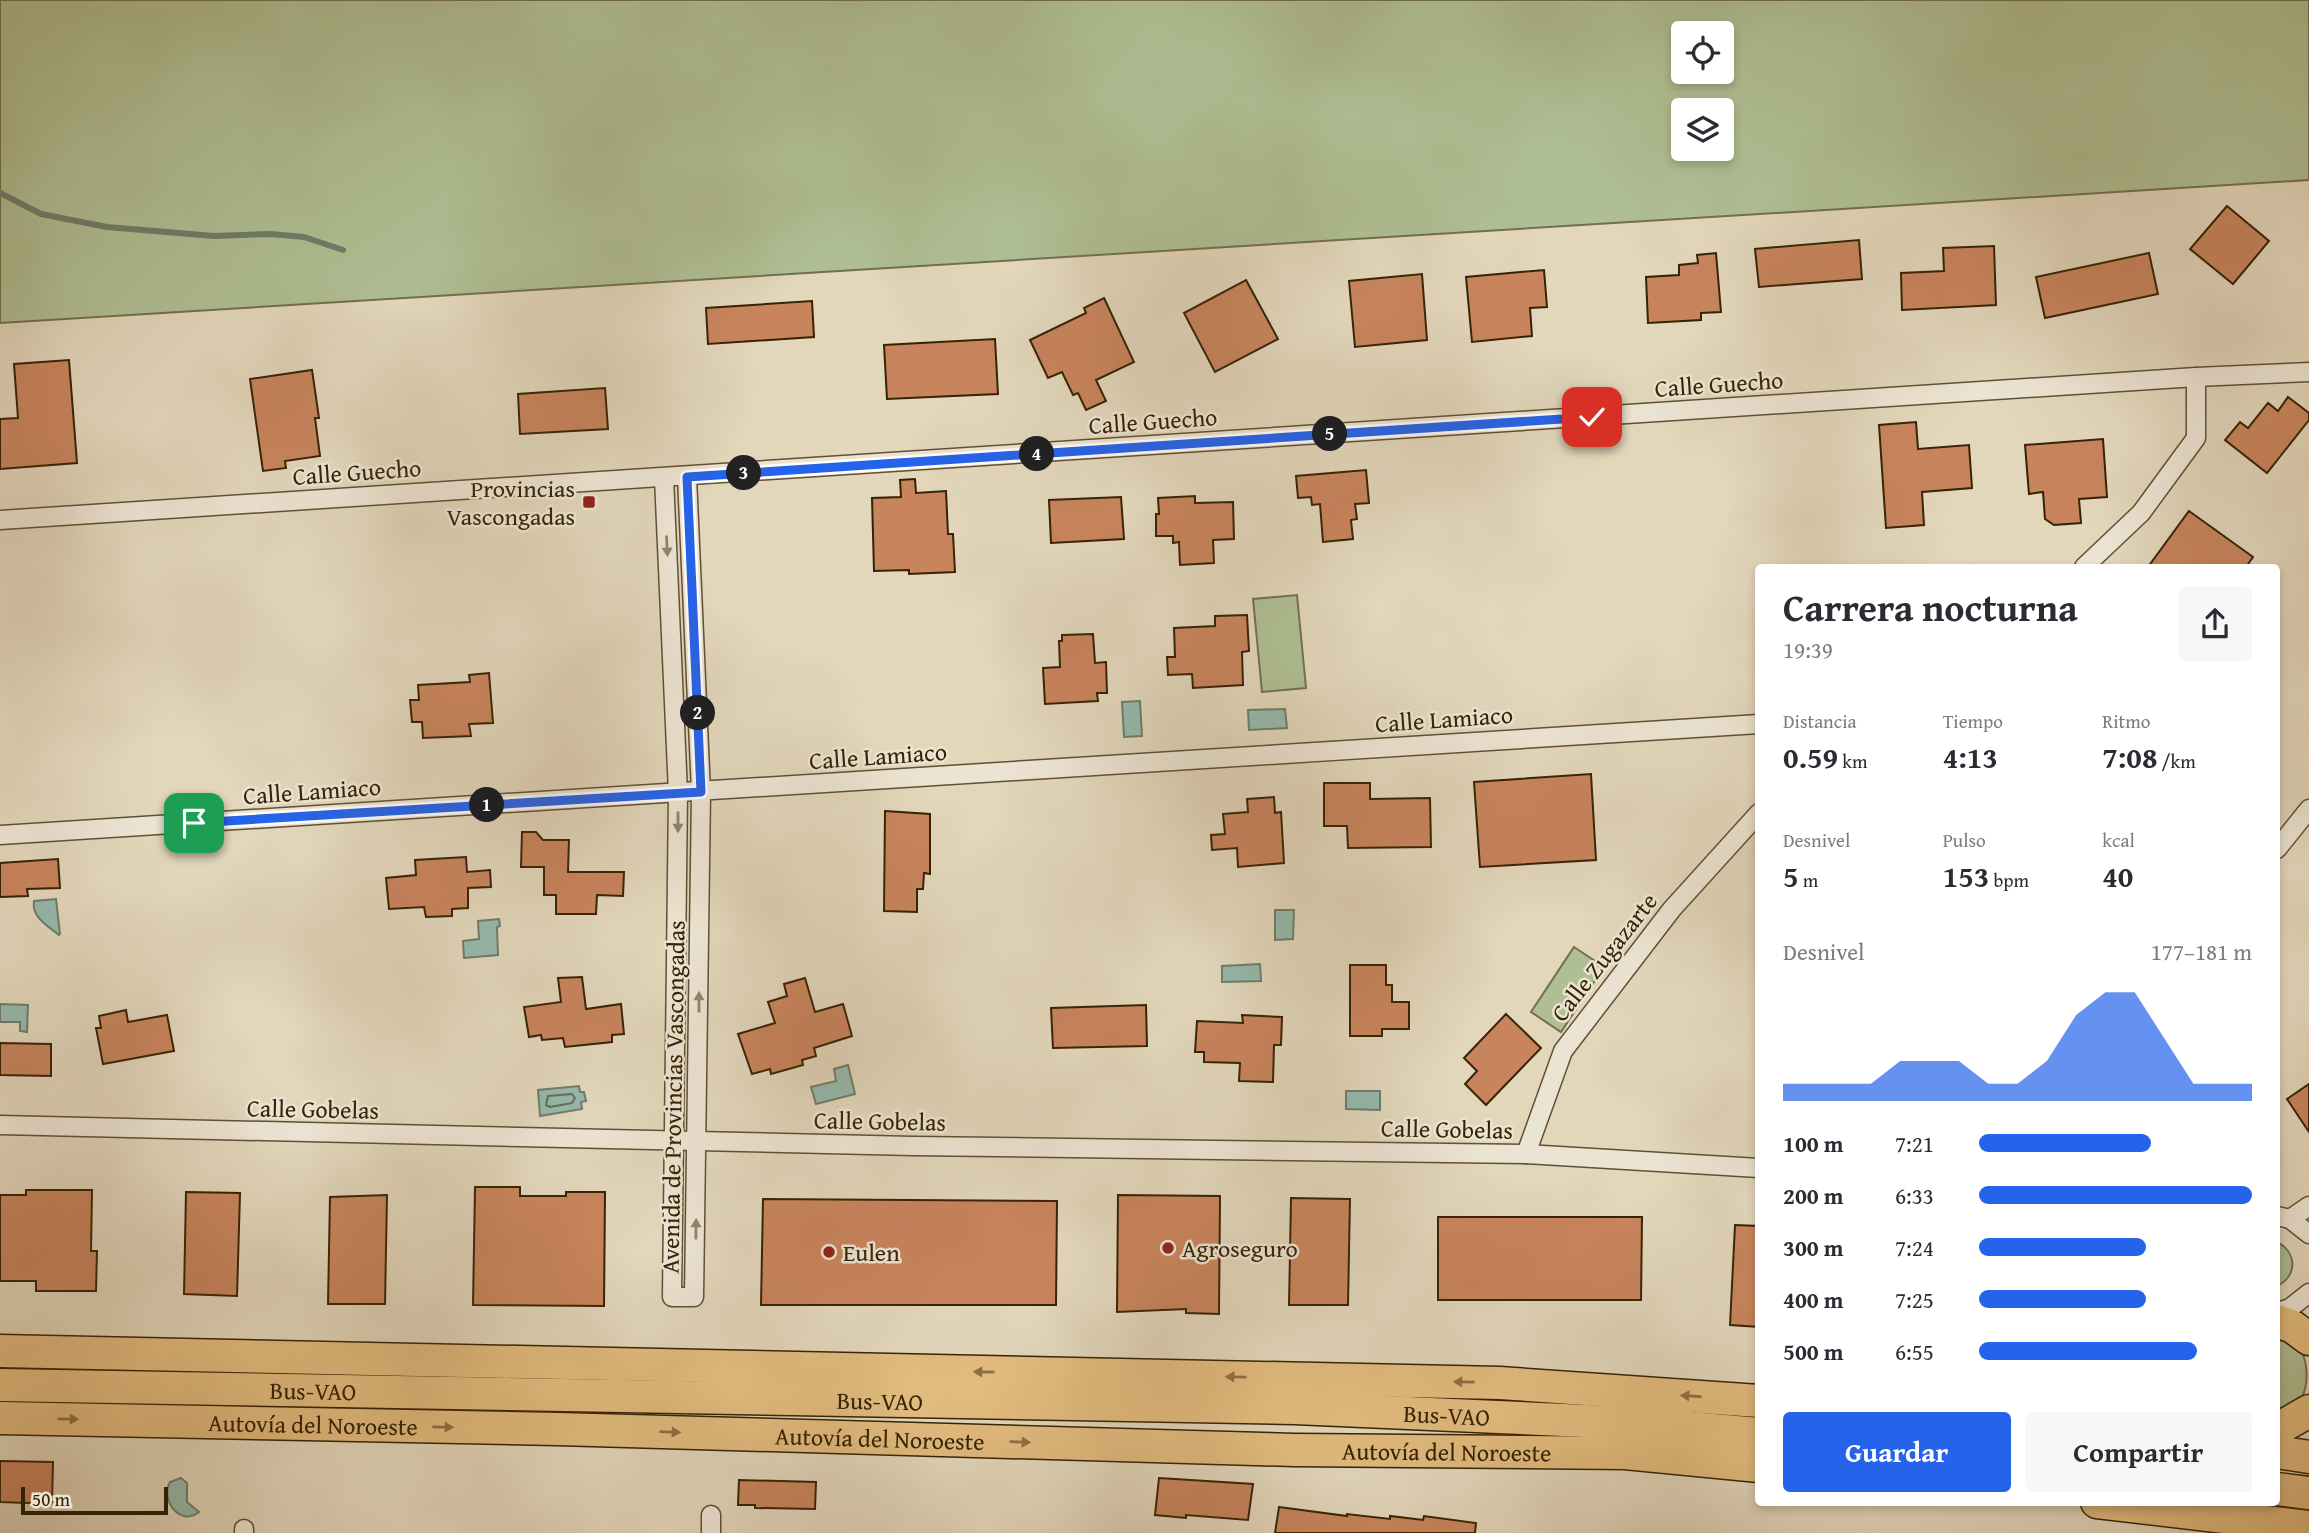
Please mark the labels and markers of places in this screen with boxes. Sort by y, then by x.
pin [1562,387,1622,447]
pin: 5 [1312,416,1348,452]
pin: 4 [1020,436,1054,472]
pin: 3 [726,456,762,490]
place label: Provincias Vascongadas [447,471,575,534]
marker: Provincias Vascongadas [581,494,597,510]
pin: 2 [680,696,716,730]
pin: 1 [470,788,504,822]
pin [164,793,224,853]
place label: Agroseguro [1182,1231,1298,1266]
place label: Eulen [843,1235,900,1270]
marker: Agroseguro [1160,1240,1176,1256]
marker: Eulen [821,1244,837,1260]

